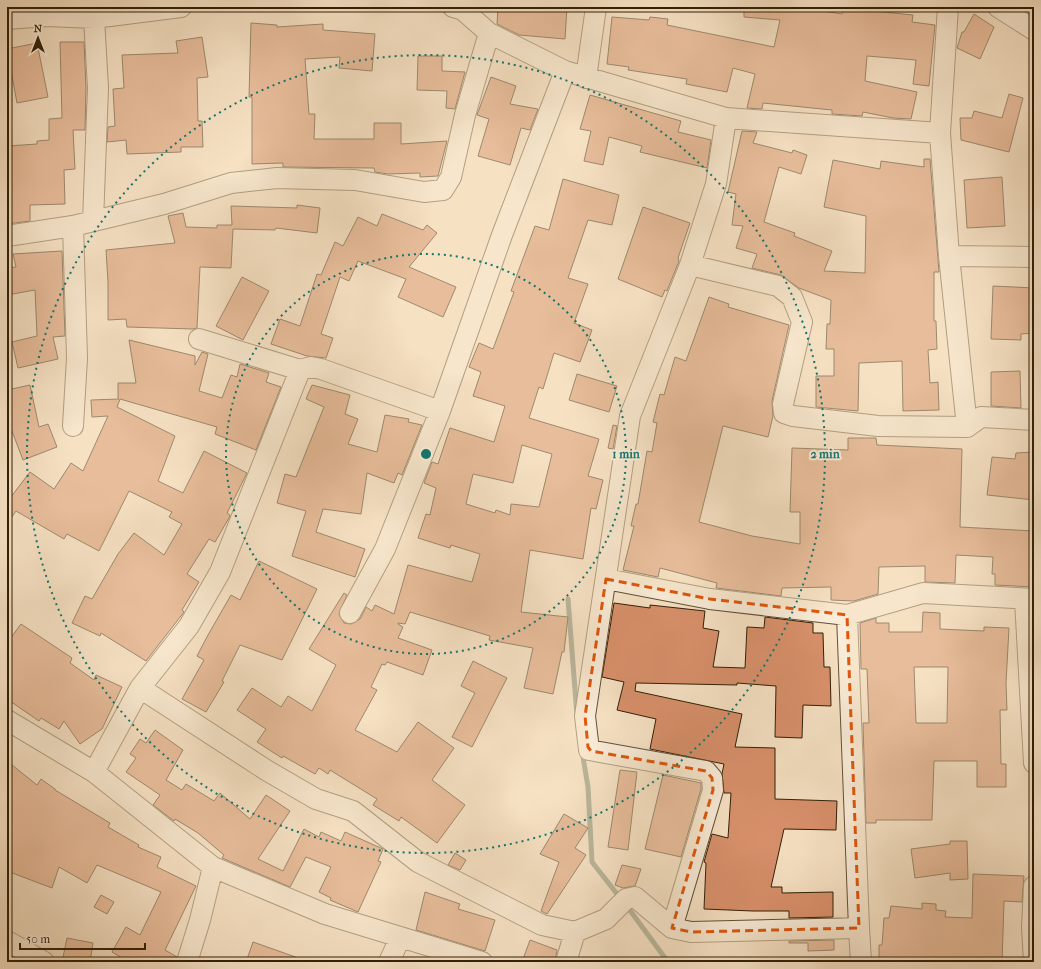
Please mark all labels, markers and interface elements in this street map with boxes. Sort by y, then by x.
north arrow [18,18,58,58]
text: N [34,22,43,35]
centre of rings [419,447,433,461]
text: 1 min [612,447,641,461]
text: 2 min [810,447,841,461]
scale bar [20,925,145,951]
text: 50 m [26,932,50,946]

